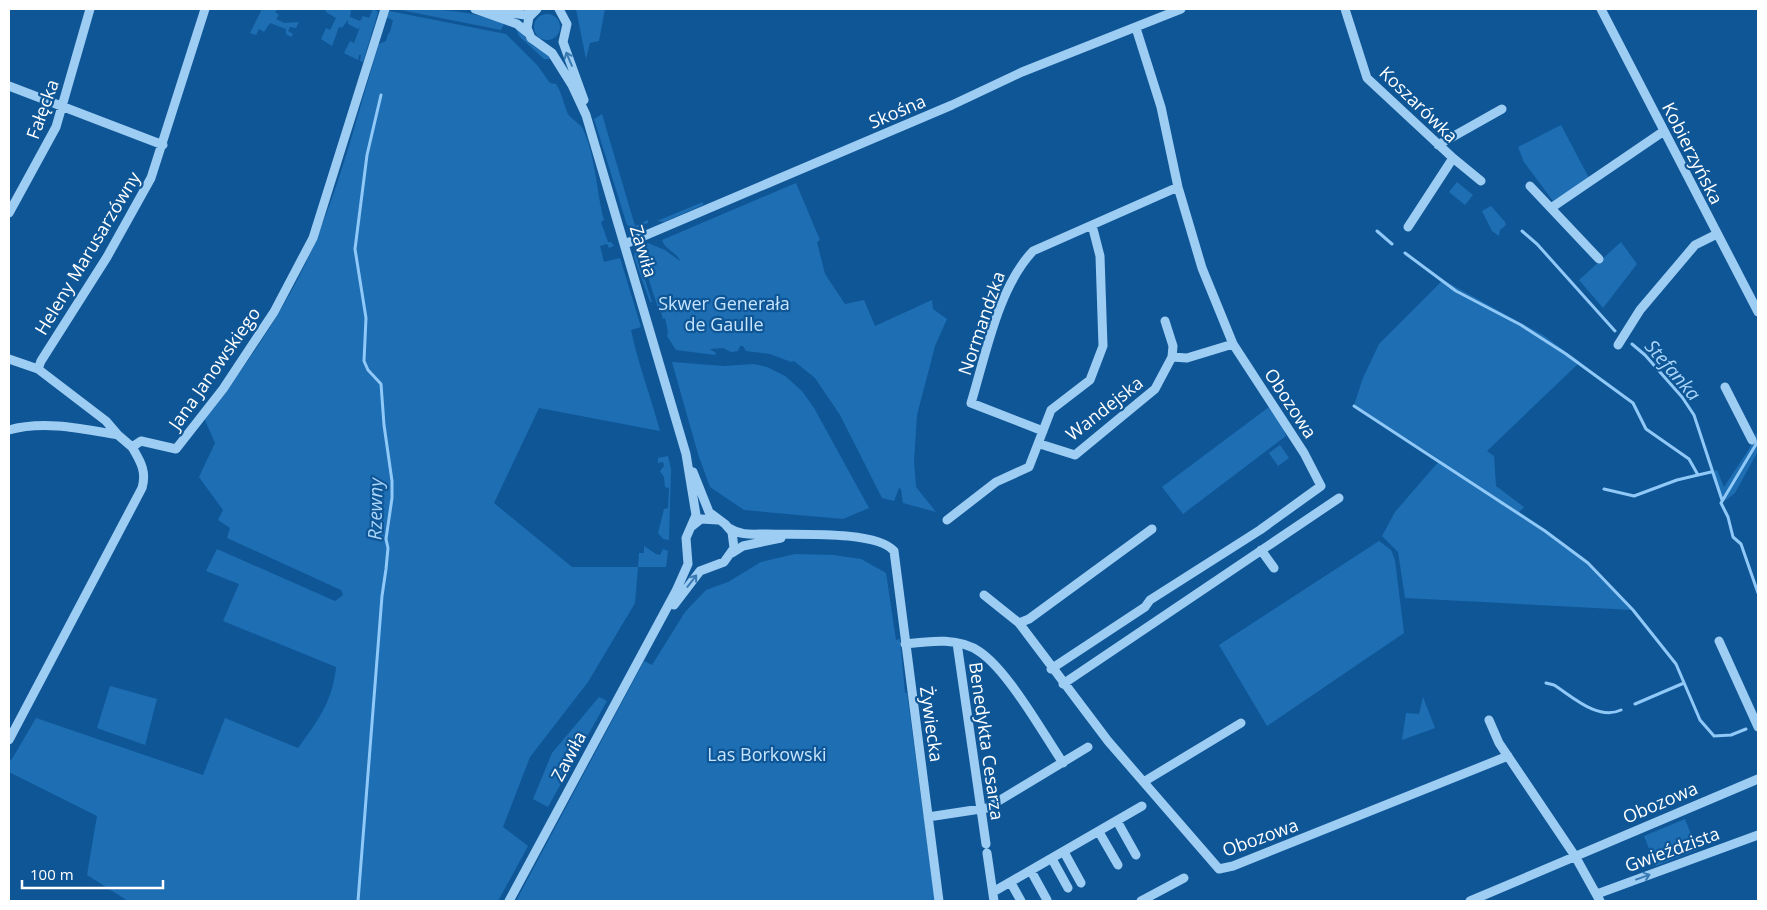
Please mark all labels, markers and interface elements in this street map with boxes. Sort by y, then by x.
one-way arrow [563,52,573,67]
street label: Koszarówka [1375,60,1463,148]
street label: Fałęcka [20,76,64,142]
street label: Skośna [865,88,929,134]
street label: Kobierzyńska [1657,98,1729,208]
street label: Heleny Marusarzówny [29,166,146,339]
street label: Zawiła [625,222,663,280]
street label: Normandzka [952,268,1010,378]
park label: Skwer Generała de Gaulle [658,291,790,336]
street label: Jana Janowskiego [162,302,265,436]
water label: Stefanka [1639,334,1707,406]
street label: Obozowa [1259,363,1323,443]
street label: Wandejska [1061,370,1147,446]
water label: Rzewny [361,477,389,540]
one-way arrow [687,574,697,588]
street label: Benedykta Cesarza [964,660,1010,822]
street label: Żywiecka [915,685,949,763]
street label: Zawiła [545,727,591,785]
park label: Las Borkowski [707,742,827,766]
street label: Obozowa [1619,776,1701,828]
street label: Obozowa [1219,812,1301,862]
street label: Gwieździsta [1621,821,1723,877]
scale bar [22,858,164,890]
text: 100 m [30,864,74,884]
one-way arrow [1635,872,1650,881]

